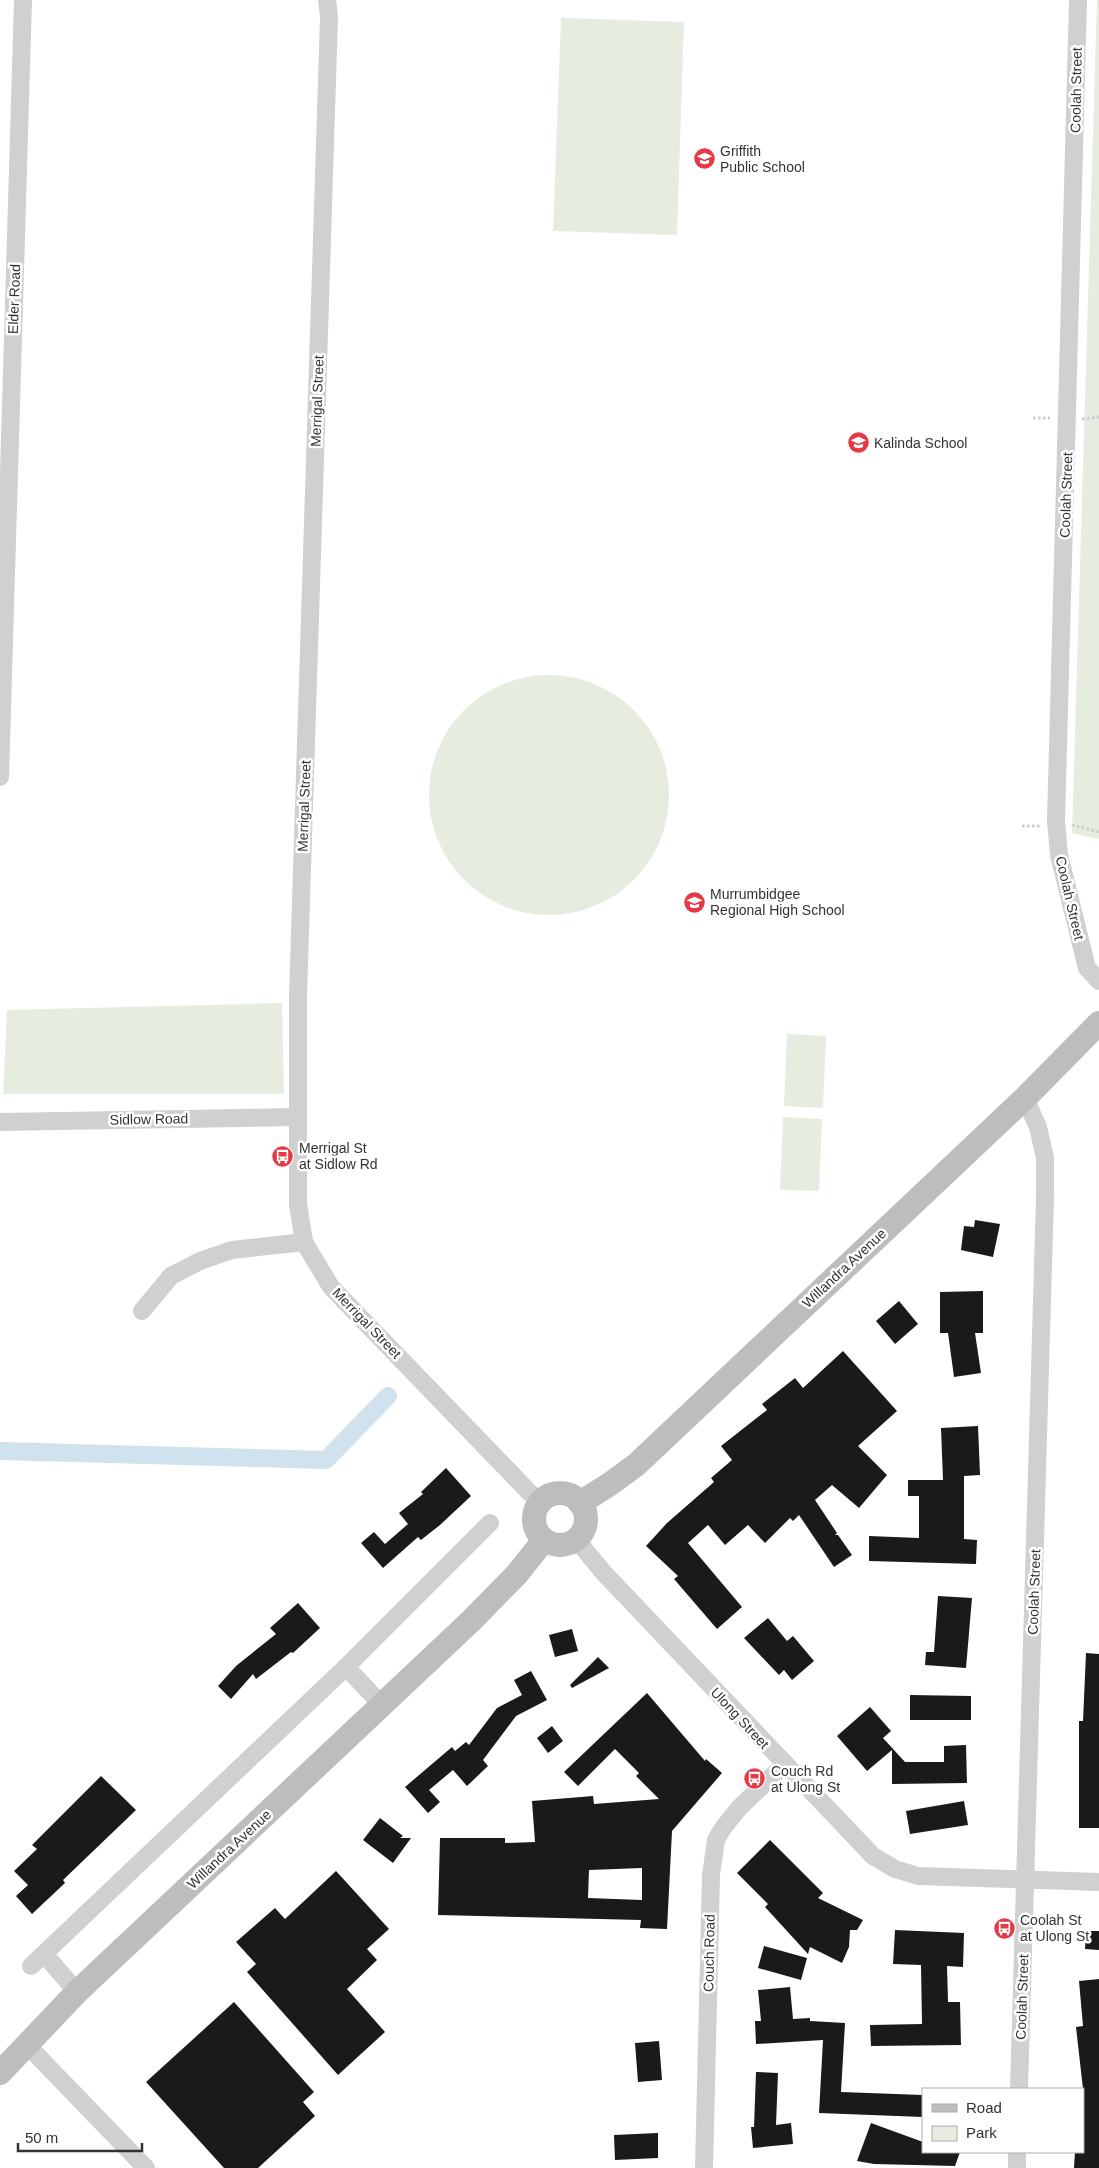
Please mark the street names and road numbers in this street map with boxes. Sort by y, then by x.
street label: Coolah Street [1067,47,1085,133]
street label: Elder Road [5,264,23,334]
street label: Merrigal Street [307,355,327,447]
street label: Coolah Street [1057,452,1075,538]
street label: Merrigal Street [294,760,314,852]
street label: Coolah Street [1053,854,1087,942]
street label: Sidlow Road [110,1110,188,1128]
street label: Willandra Avenue [799,1225,889,1311]
street label: Merrigal Street [329,1284,405,1362]
street label: Coolah Street [1025,1549,1043,1635]
street label: Ulong Street [708,1684,772,1752]
street label: Willandra Avenue [184,1806,274,1892]
street label: Couch Road [700,1914,718,1992]
street label: Coolah Street [1013,1954,1031,2040]

